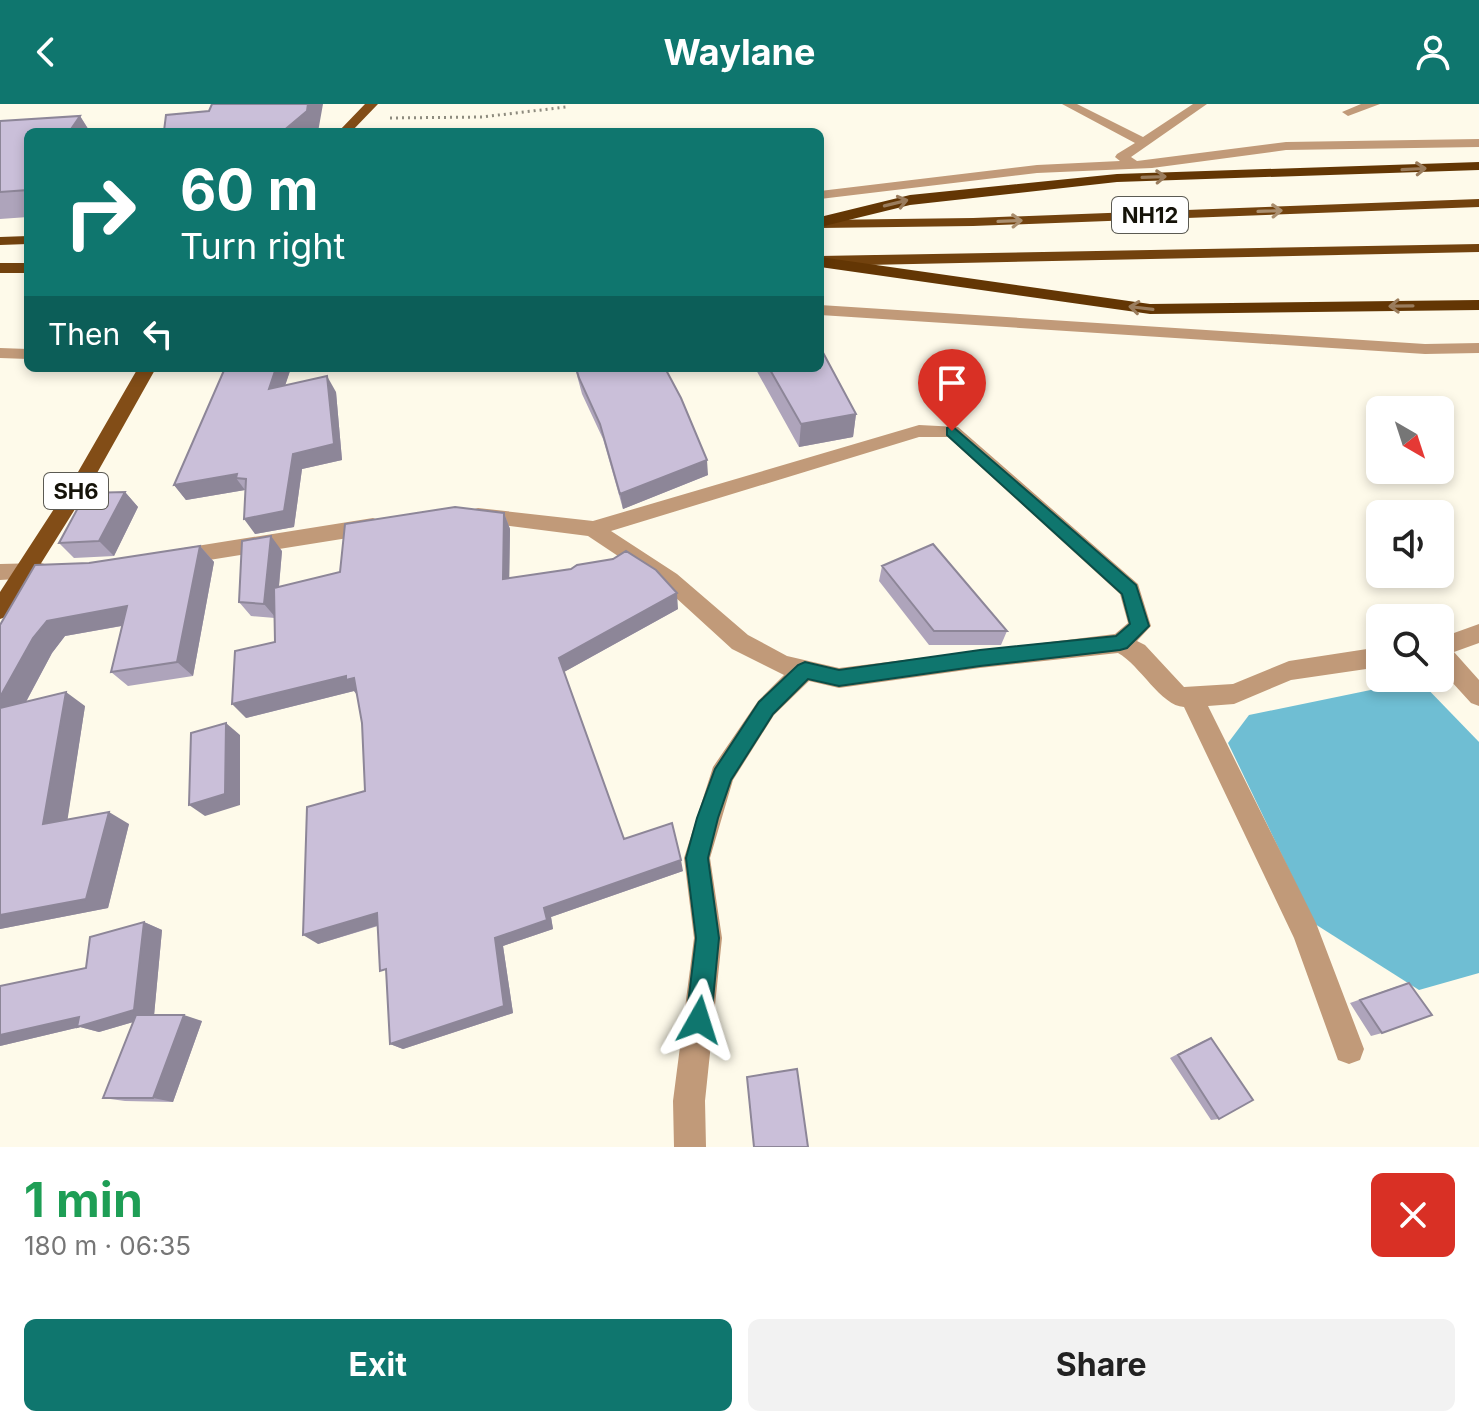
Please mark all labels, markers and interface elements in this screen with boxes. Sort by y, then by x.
icon: back [24,30,68,74]
text: Waylane [664,30,815,74]
icon: person [1411,30,1455,74]
text: 60 m [180,156,319,224]
icon: right [48,160,152,264]
one-way arrow [1400,162,1427,177]
one-way arrow [1140,170,1167,185]
one-way arrow [882,195,908,210]
road number: NH12 [1112,197,1188,233]
one-way arrow [1256,203,1283,218]
one-way arrow [996,213,1023,228]
text: Turn right [180,224,345,268]
one-way arrow [1388,298,1415,314]
one-way arrow [1128,300,1155,315]
icon: left [136,312,180,356]
text: Then [48,316,120,352]
pin [918,349,986,431]
icon: arrive [930,361,974,405]
north arrow [1366,396,1454,484]
map controls [1366,396,1454,692]
road number: SH6 [44,473,108,509]
button: sound [1366,500,1454,588]
button: search [1366,604,1454,692]
position arrow [657,978,741,1062]
text: 1 min [24,1170,143,1229]
button: close [1371,1173,1455,1257]
text: 180 m · 06:35 [24,1230,191,1261]
button: Exit [24,1319,732,1411]
button: Share [748,1319,1455,1411]

